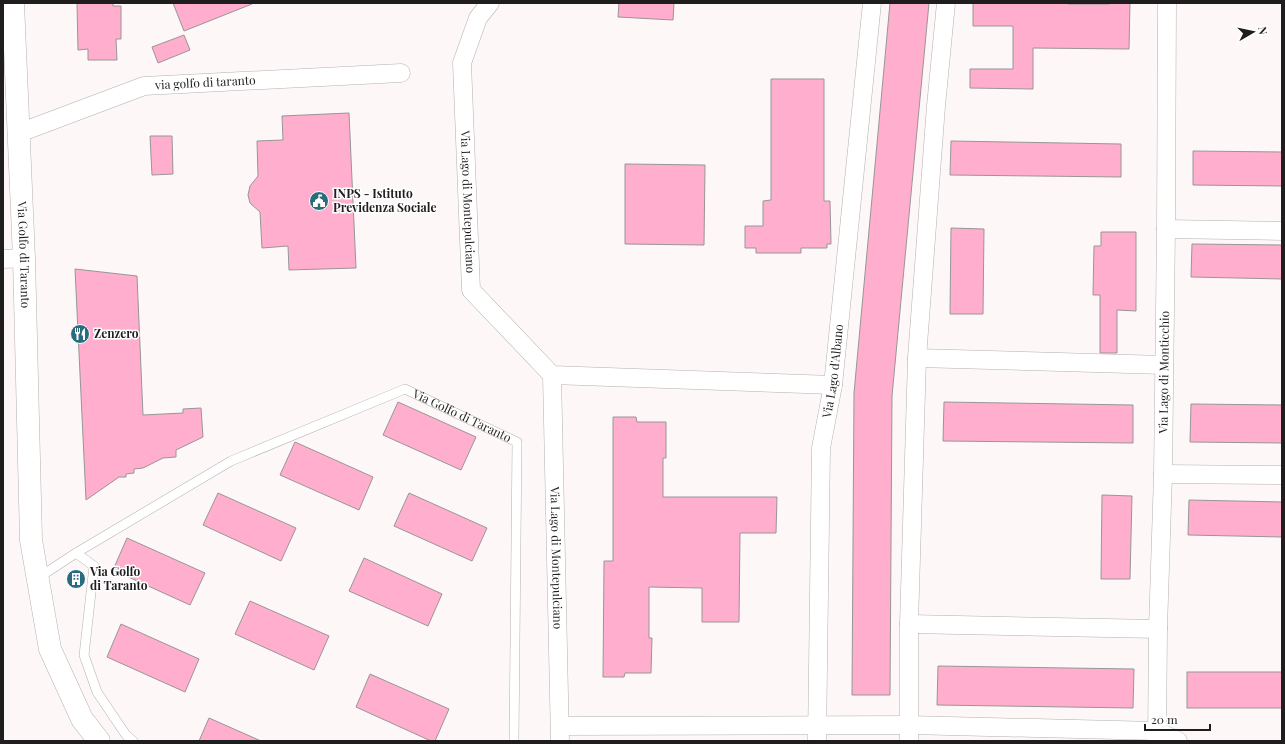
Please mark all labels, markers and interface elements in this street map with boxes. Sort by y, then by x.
north arrow [1233,12,1273,52]
text: N [1255,25,1271,36]
street label: via golfo di taranto [154,71,256,92]
street label: Via Lago di Montepulciano [458,129,479,274]
place label: INPS - Istituto Previdenza Sociale [333,185,437,215]
public building icon: INPS - Istituto Previdenza Sociale [308,190,330,212]
street label: Via Golfo di Taranto [15,200,34,309]
street label: Via Lago di Monticchio [1154,310,1172,434]
restaurant icon: Zenzero [69,323,91,345]
street label: Via Lago d'Albano [818,323,846,420]
place label: Zenzero [94,325,139,341]
street label: Via Golfo di Taranto [410,384,515,445]
street label: Via Lago di Montepulciano [547,485,567,630]
place label: Via Golfo di Taranto [89,563,148,593]
building icon: Via Golfo di Taranto [65,568,87,590]
scale bar [1145,706,1210,732]
text: 20 m [1151,711,1178,727]

